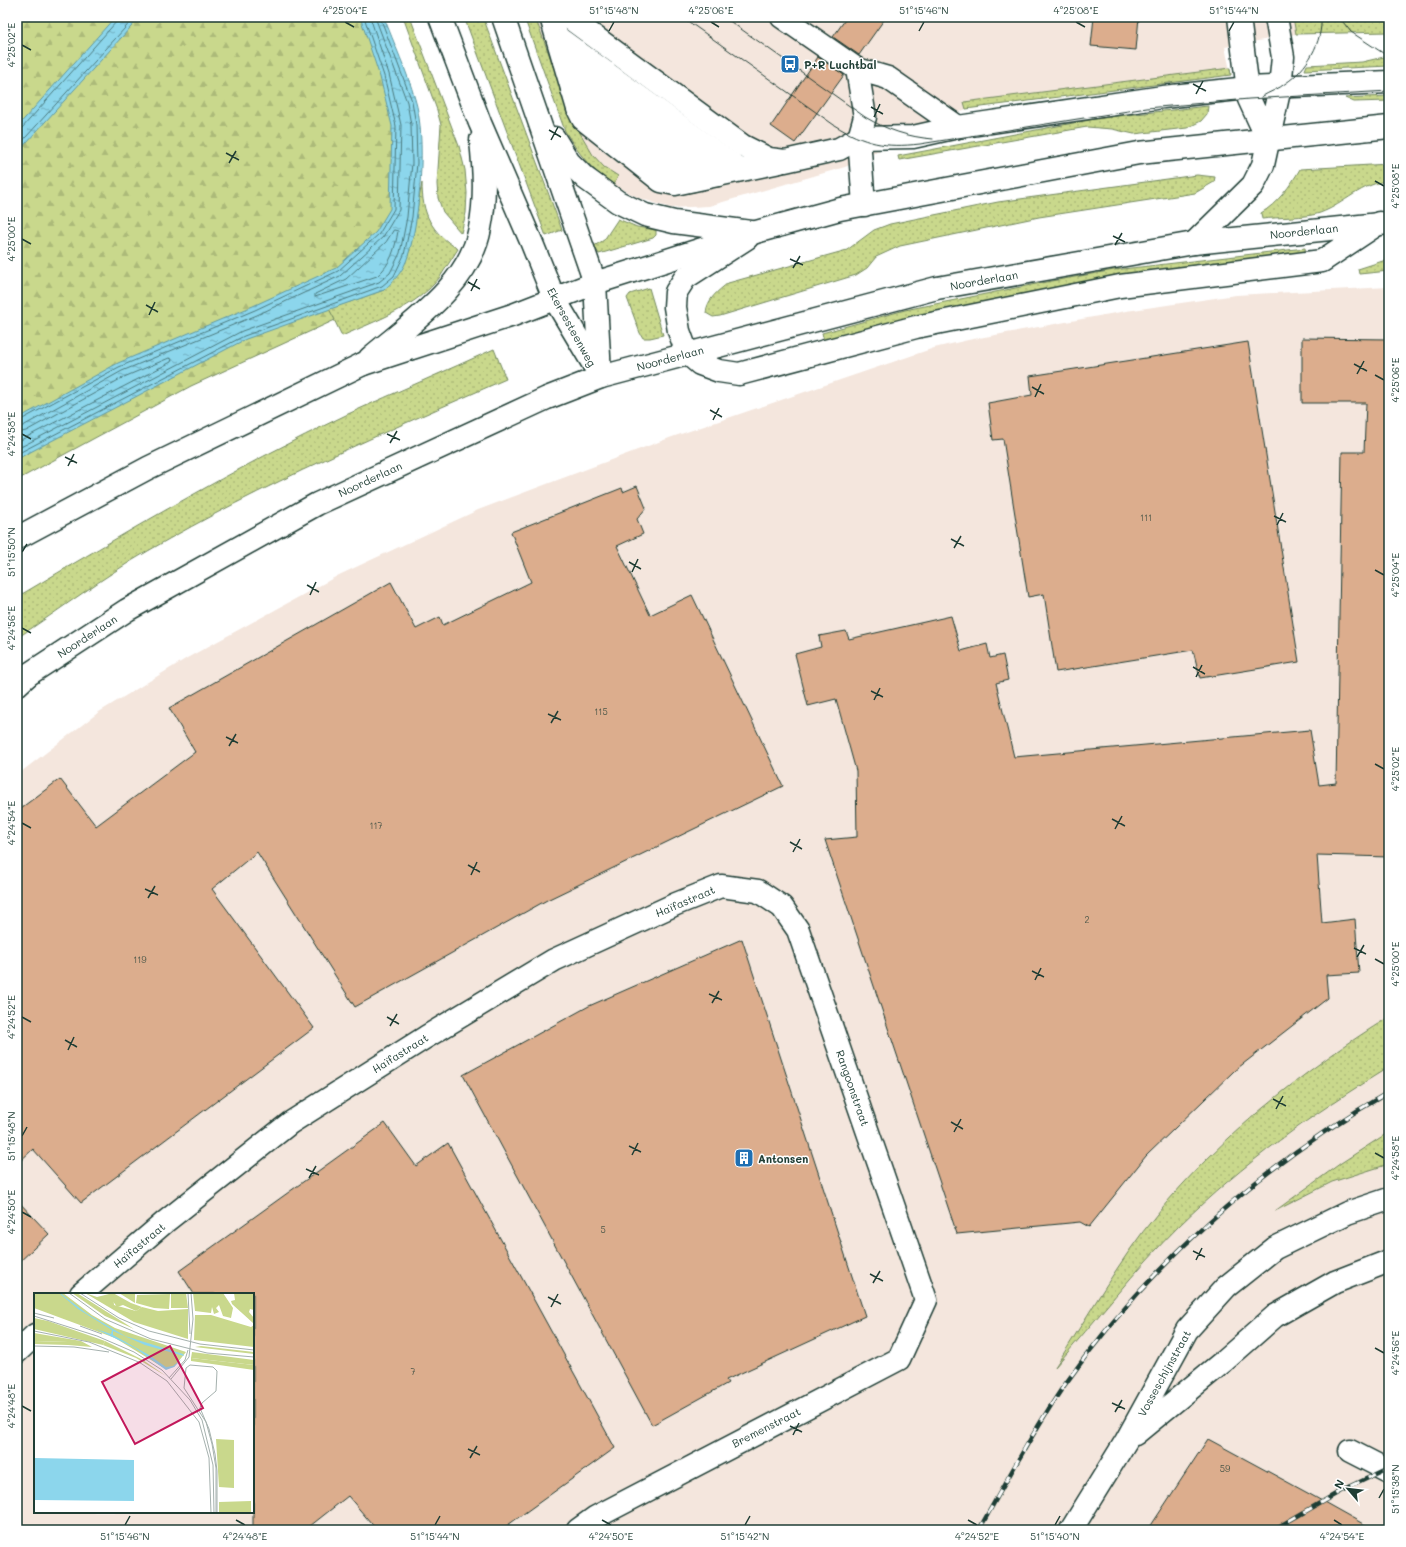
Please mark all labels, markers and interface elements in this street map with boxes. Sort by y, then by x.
text: 4°25'04"E [323,3,368,17]
text: 51°15'48"N [589,3,639,17]
text: 4°25'06"E [689,3,734,17]
text: 51°15'46"N [899,3,949,17]
text: 4°25'08"E [1054,3,1099,17]
text: 51°15'44"N [1209,3,1259,17]
text: 4°25'02"E [4,23,18,67]
bus stop icon: P+R Luchtbal [779,53,801,75]
place label: P+R Luchtbal [804,57,877,72]
text: 4°25'08"E [1388,163,1402,208]
text: 4°25'00"E [4,216,18,261]
street label: Noorderlaan [1269,220,1339,242]
street label: Noorderlaan [949,267,1019,293]
street label: Ekersesteenweg [544,285,600,369]
street label: Noorderlaan [635,342,705,374]
text: 4°25'06"E [1388,357,1402,402]
text: 4°24'58"E [4,411,18,456]
street label: Noorderlaan [336,458,404,500]
house number: 111 [1140,512,1152,523]
text: 51°15'50"N [4,527,18,577]
text: 4°25'04"E [1388,552,1402,597]
text: 4°24'56"E [4,605,18,650]
street label: Noorderlaan [54,611,120,661]
house number: 115 [594,706,608,717]
text: 4°25'02"E [1388,747,1402,791]
text: 4°24'54"E [4,801,18,845]
house number: 117 [369,820,383,831]
street label: Haïfastraat [653,882,717,920]
house number: 2 [1084,914,1090,925]
text: 4°25'00"E [1388,941,1402,986]
house number: 119 [133,954,147,965]
text: 4°24'52"E [4,995,18,1039]
street label: Haïfastraat [369,1030,431,1076]
street label: Rangoonstraat [833,1048,873,1128]
text: 51°15'48"N [4,1111,18,1161]
text: 4°24'58"E [1388,1135,1402,1180]
building icon: Antonsen [733,1147,755,1169]
place label: Antonsen [758,1151,808,1166]
text: 4°24'50"E [4,1189,18,1234]
street label: Haïfastraat [110,1219,168,1271]
house number: 5 [600,1224,606,1235]
inset map [34,1293,254,1513]
street label: Vosseschijnstraat [1134,1327,1194,1419]
text: 4°24'56"E [1388,1330,1402,1375]
house number: 7 [410,1366,416,1377]
text: 4°24'48"E [4,1383,18,1428]
street label: Bremenstraat [729,1403,803,1451]
house number: 59 [1220,1463,1231,1474]
text: 51°15'38"N [1388,1464,1402,1514]
north arrow [1328,1469,1368,1509]
text: N [1330,1477,1347,1491]
text: 51°15'46"N [100,1529,150,1543]
text: 4°24'48"E [223,1529,268,1543]
text: 51°15'44"N [410,1529,460,1543]
text: 4°24'50"E [589,1529,634,1543]
text: 51°15'42"N [720,1529,770,1543]
text: 4°24'52"E [955,1529,999,1543]
text: 51°15'40"N [1030,1529,1080,1543]
text: 4°24'54"E [1320,1529,1364,1543]

